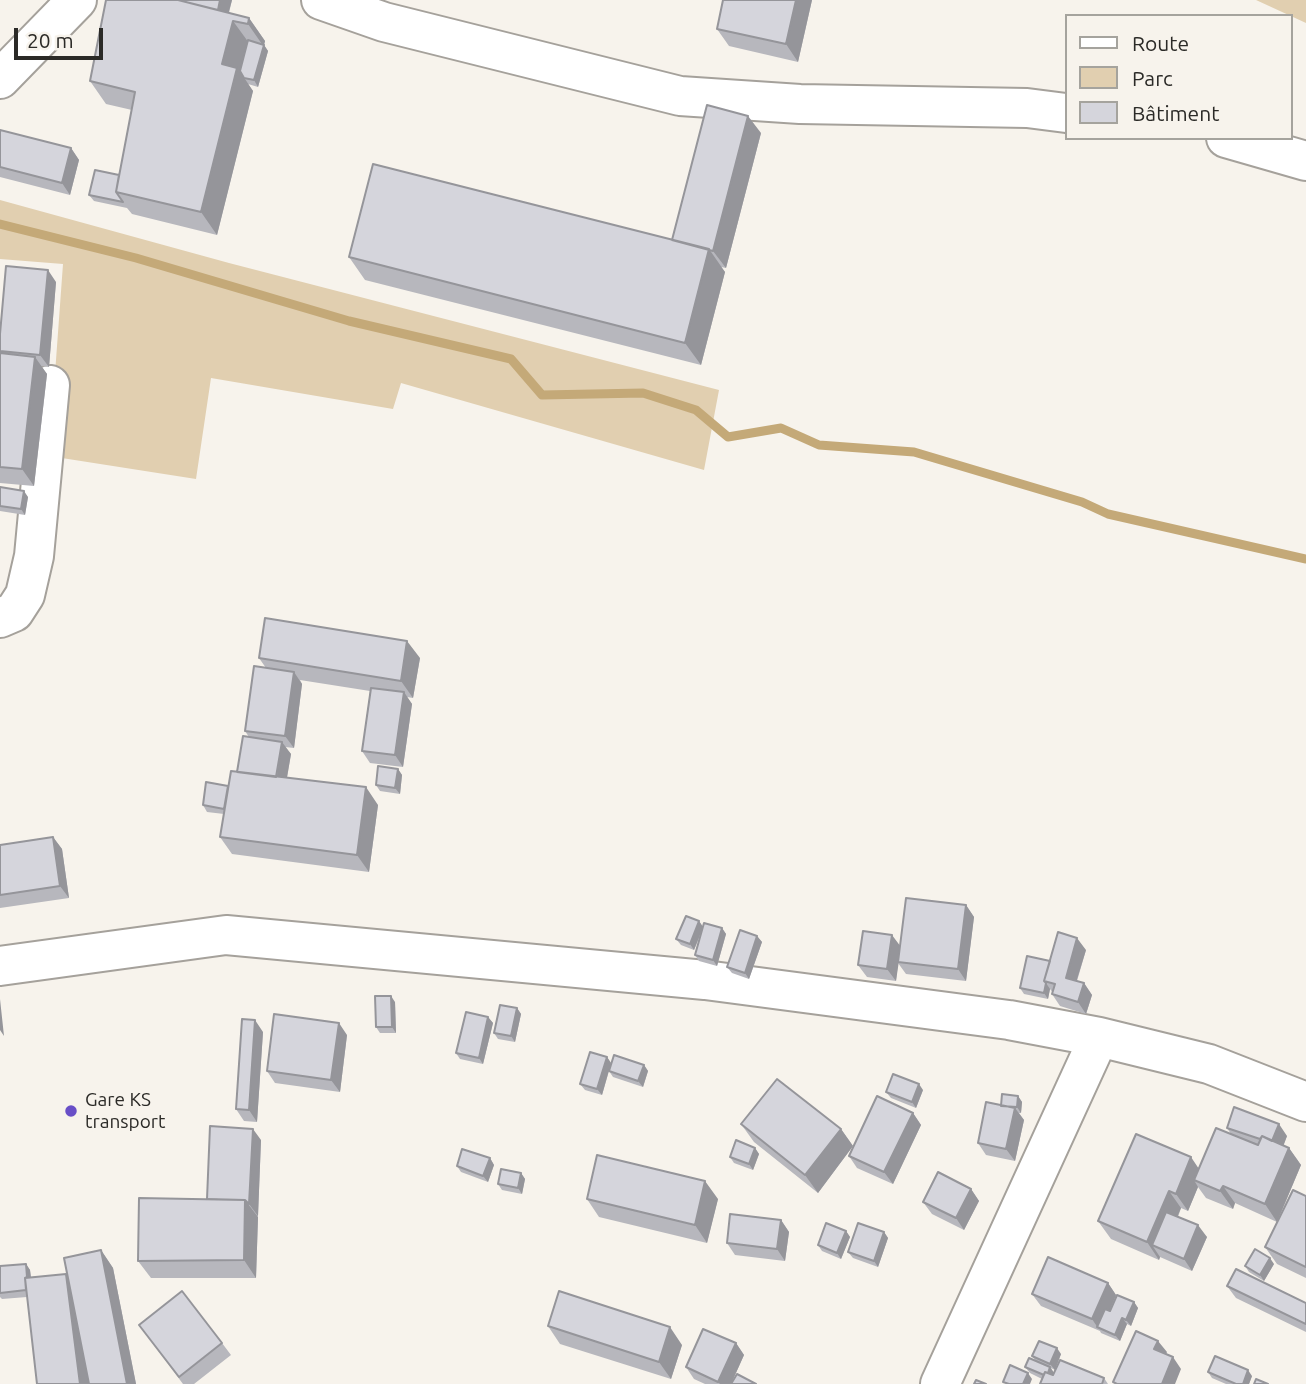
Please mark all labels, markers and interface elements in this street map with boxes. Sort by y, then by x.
scale bar [18,14,107,58]
legend [1064,14,1292,140]
text: 20 m [27,28,74,52]
text: Route [1132,31,1189,55]
text: Parc [1132,66,1173,90]
text: Bâtiment [1132,101,1219,125]
place label: Gare KS transport [85,1089,165,1133]
marker: Gare KS transport [63,1103,79,1119]

